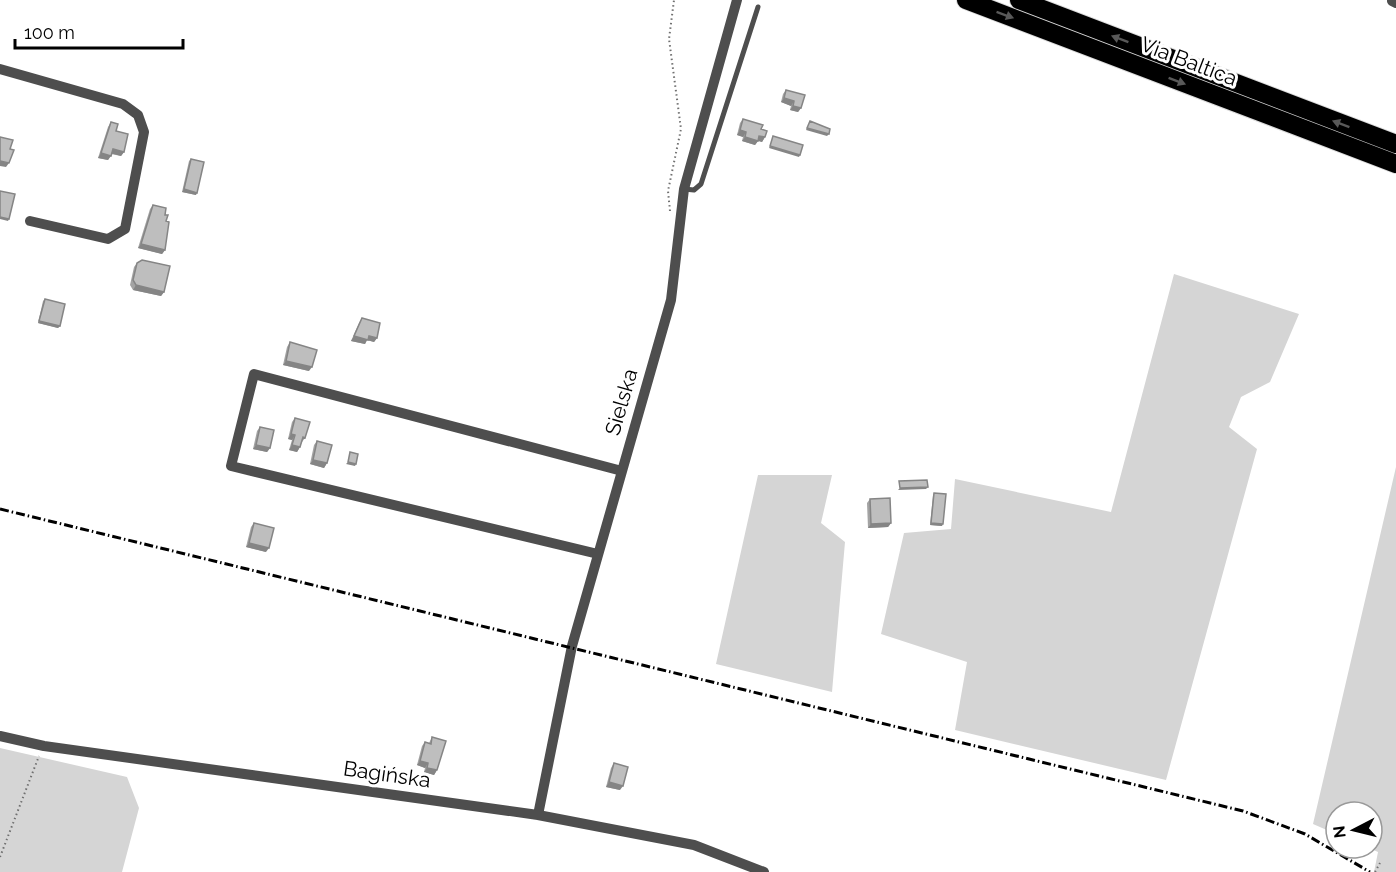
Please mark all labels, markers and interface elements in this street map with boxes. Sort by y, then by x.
one-way arrow [996,10,1014,20]
scale bar [15,12,183,50]
text: 100 m [24,22,75,43]
street label: Via Baltica [1137,31,1241,91]
one-way arrow [1111,34,1129,43]
one-way arrow [1168,76,1186,86]
one-way arrow [1332,119,1350,128]
street label: Sielska [600,366,642,438]
street label: Bagińska [342,756,432,792]
north arrow [1324,800,1384,860]
text: N [1329,825,1350,839]

